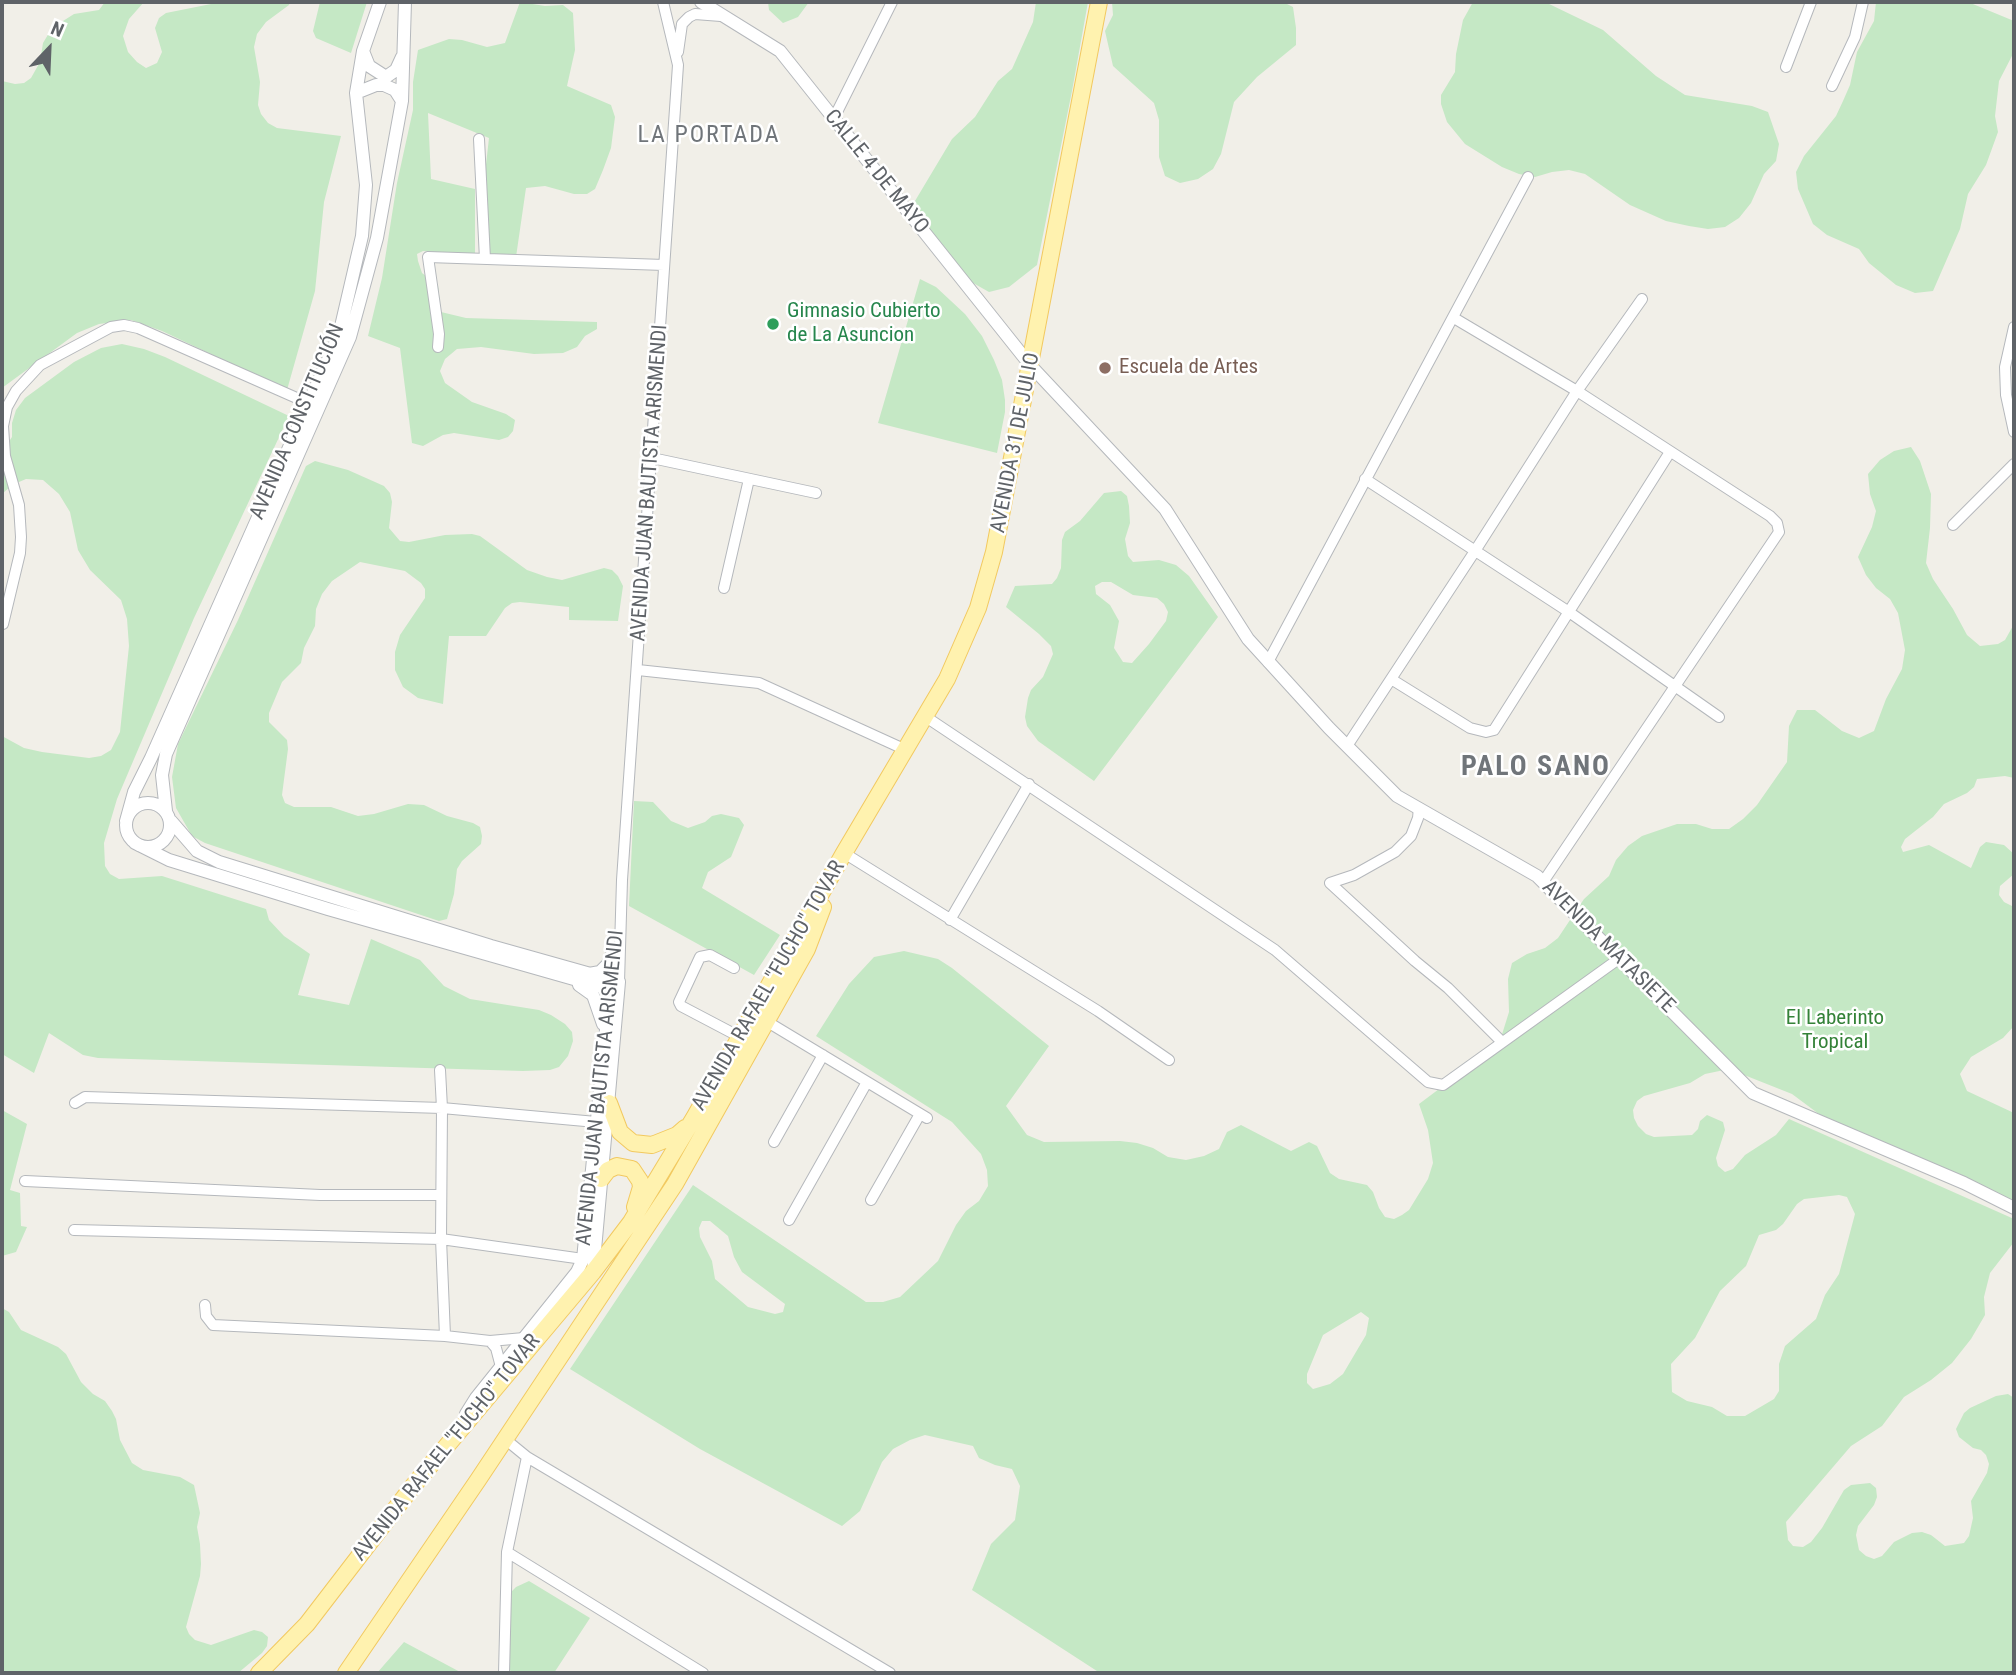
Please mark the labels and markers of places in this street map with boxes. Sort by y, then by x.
place label: Gimnasio Cubierto de La Asuncion [787,299,941,349]
marker: Gimnasio Cubierto de La Asuncion [765,316,781,332]
place label: Escuela de Artes [1119,355,1258,381]
marker: Escuela de Artes [1097,360,1113,376]

